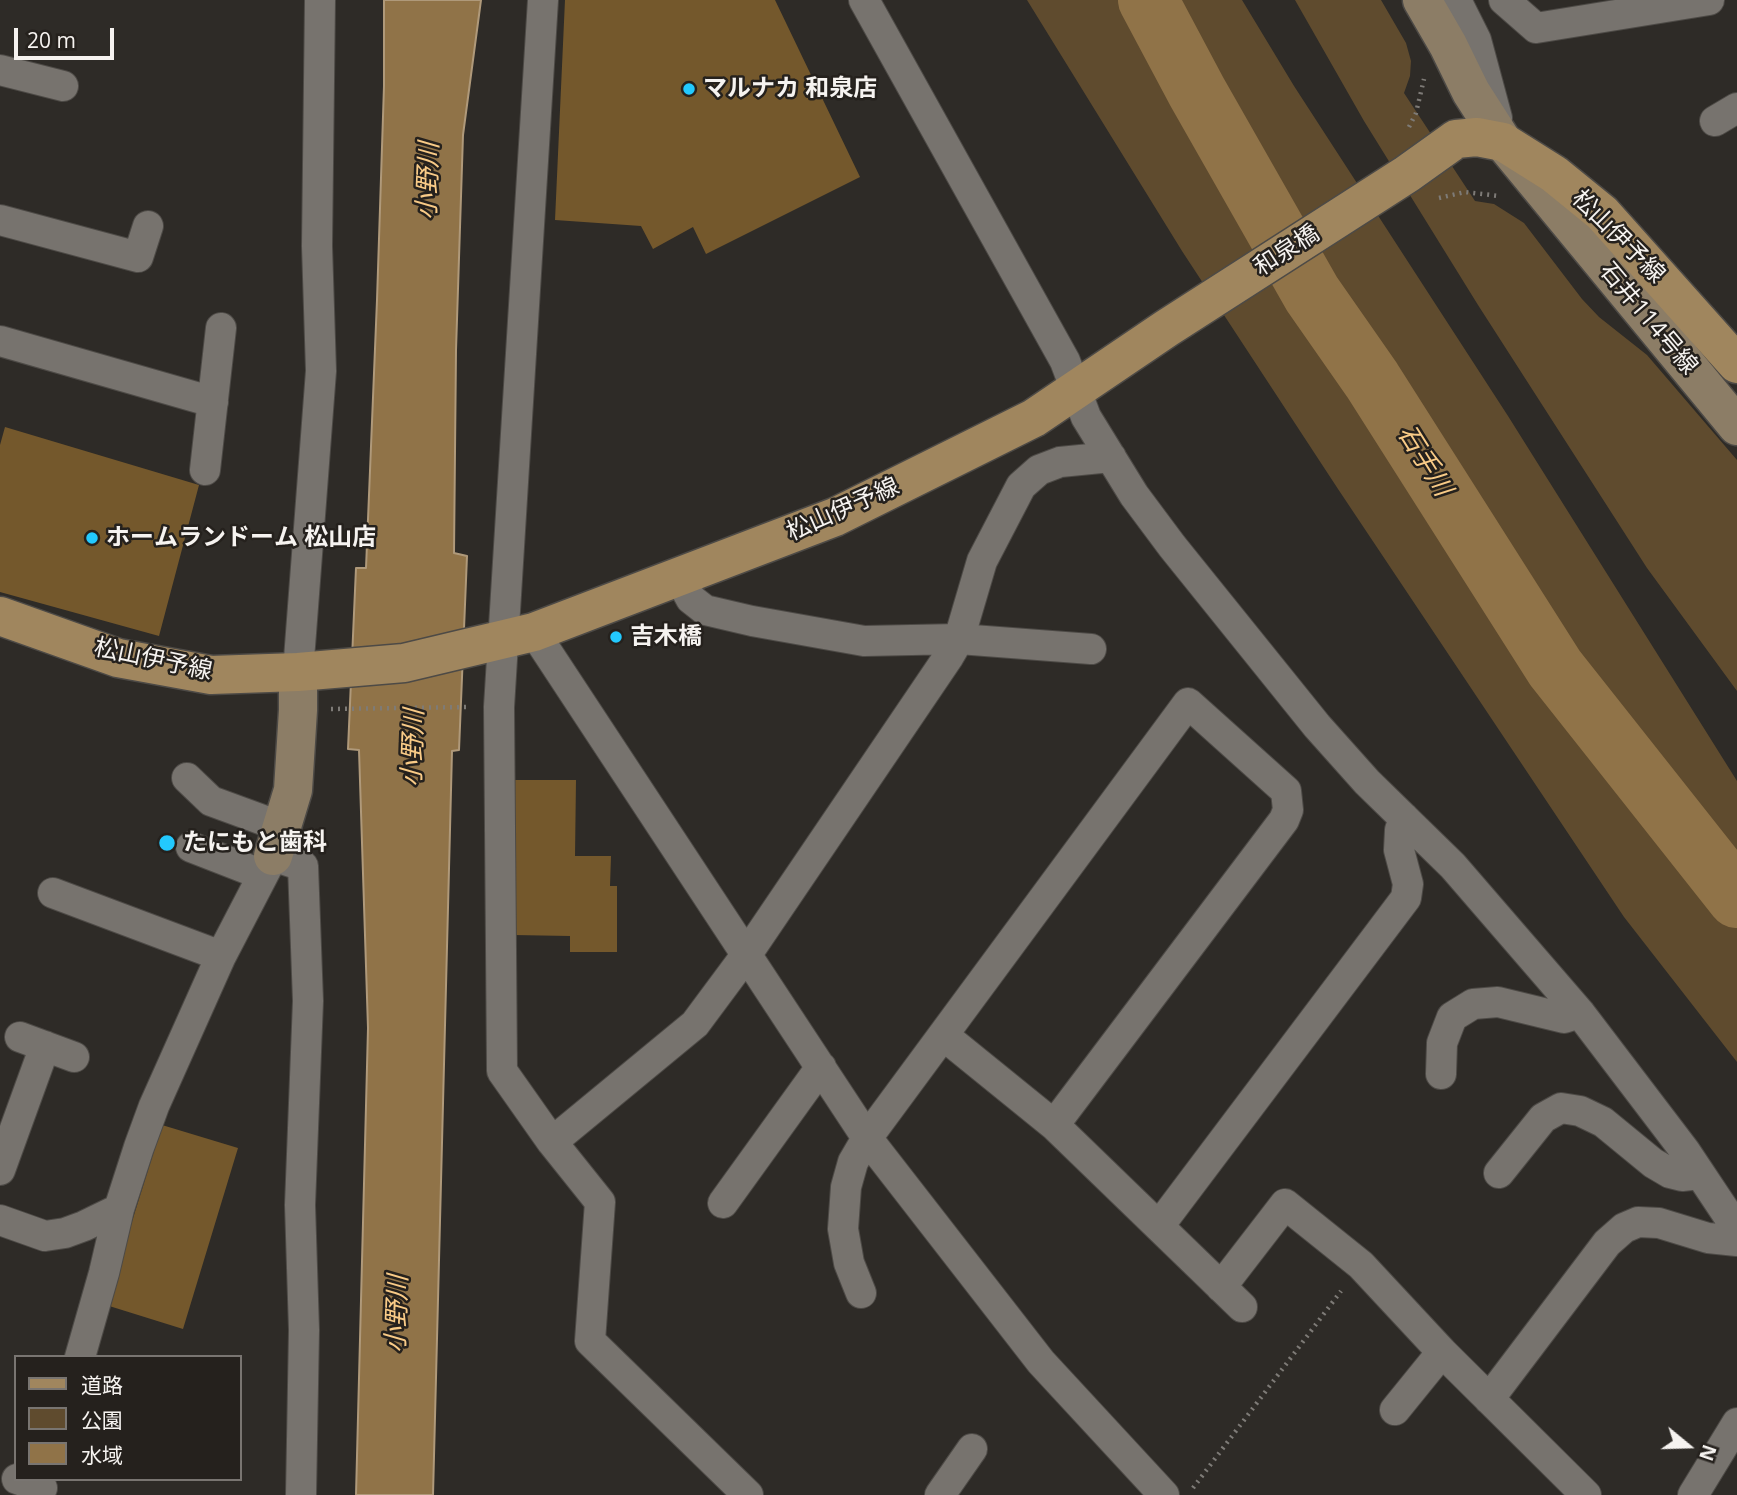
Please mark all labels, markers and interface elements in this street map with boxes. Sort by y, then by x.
scale bar [18,14,117,58]
text: 20 m [27,26,76,54]
place label: マルナカ 和泉店 [703,75,877,103]
marker: マルナカ 和泉店 [681,81,697,97]
water label: 小野川 [412,141,446,221]
street label: 松山伊予線 [1565,184,1671,290]
street label: 和泉橋 [1249,219,1325,283]
street label: 石井114号線 [1593,257,1703,381]
water label: 石手川 [1390,420,1458,502]
street label: 松山伊予線 [782,472,904,548]
place label: ホームランドーム 松山店 [106,524,376,552]
marker: ホームランドーム 松山店 [84,530,100,546]
place label: 吉木橋 [630,623,702,651]
marker: 吉木橋 [608,629,624,645]
street label: 松山伊予線 [91,633,215,687]
water label: 小野川 [397,708,431,788]
place label: たにもと歯科 [183,829,327,857]
marker: たにもと歯科 [157,833,177,853]
water label: 小野川 [381,1274,415,1354]
legend [14,1355,242,1481]
text: 道路 [81,1371,123,1399]
text: 公園 [81,1406,123,1434]
north arrow [1653,1411,1723,1481]
text: 水域 [81,1441,123,1469]
text: N [1693,1441,1723,1464]

